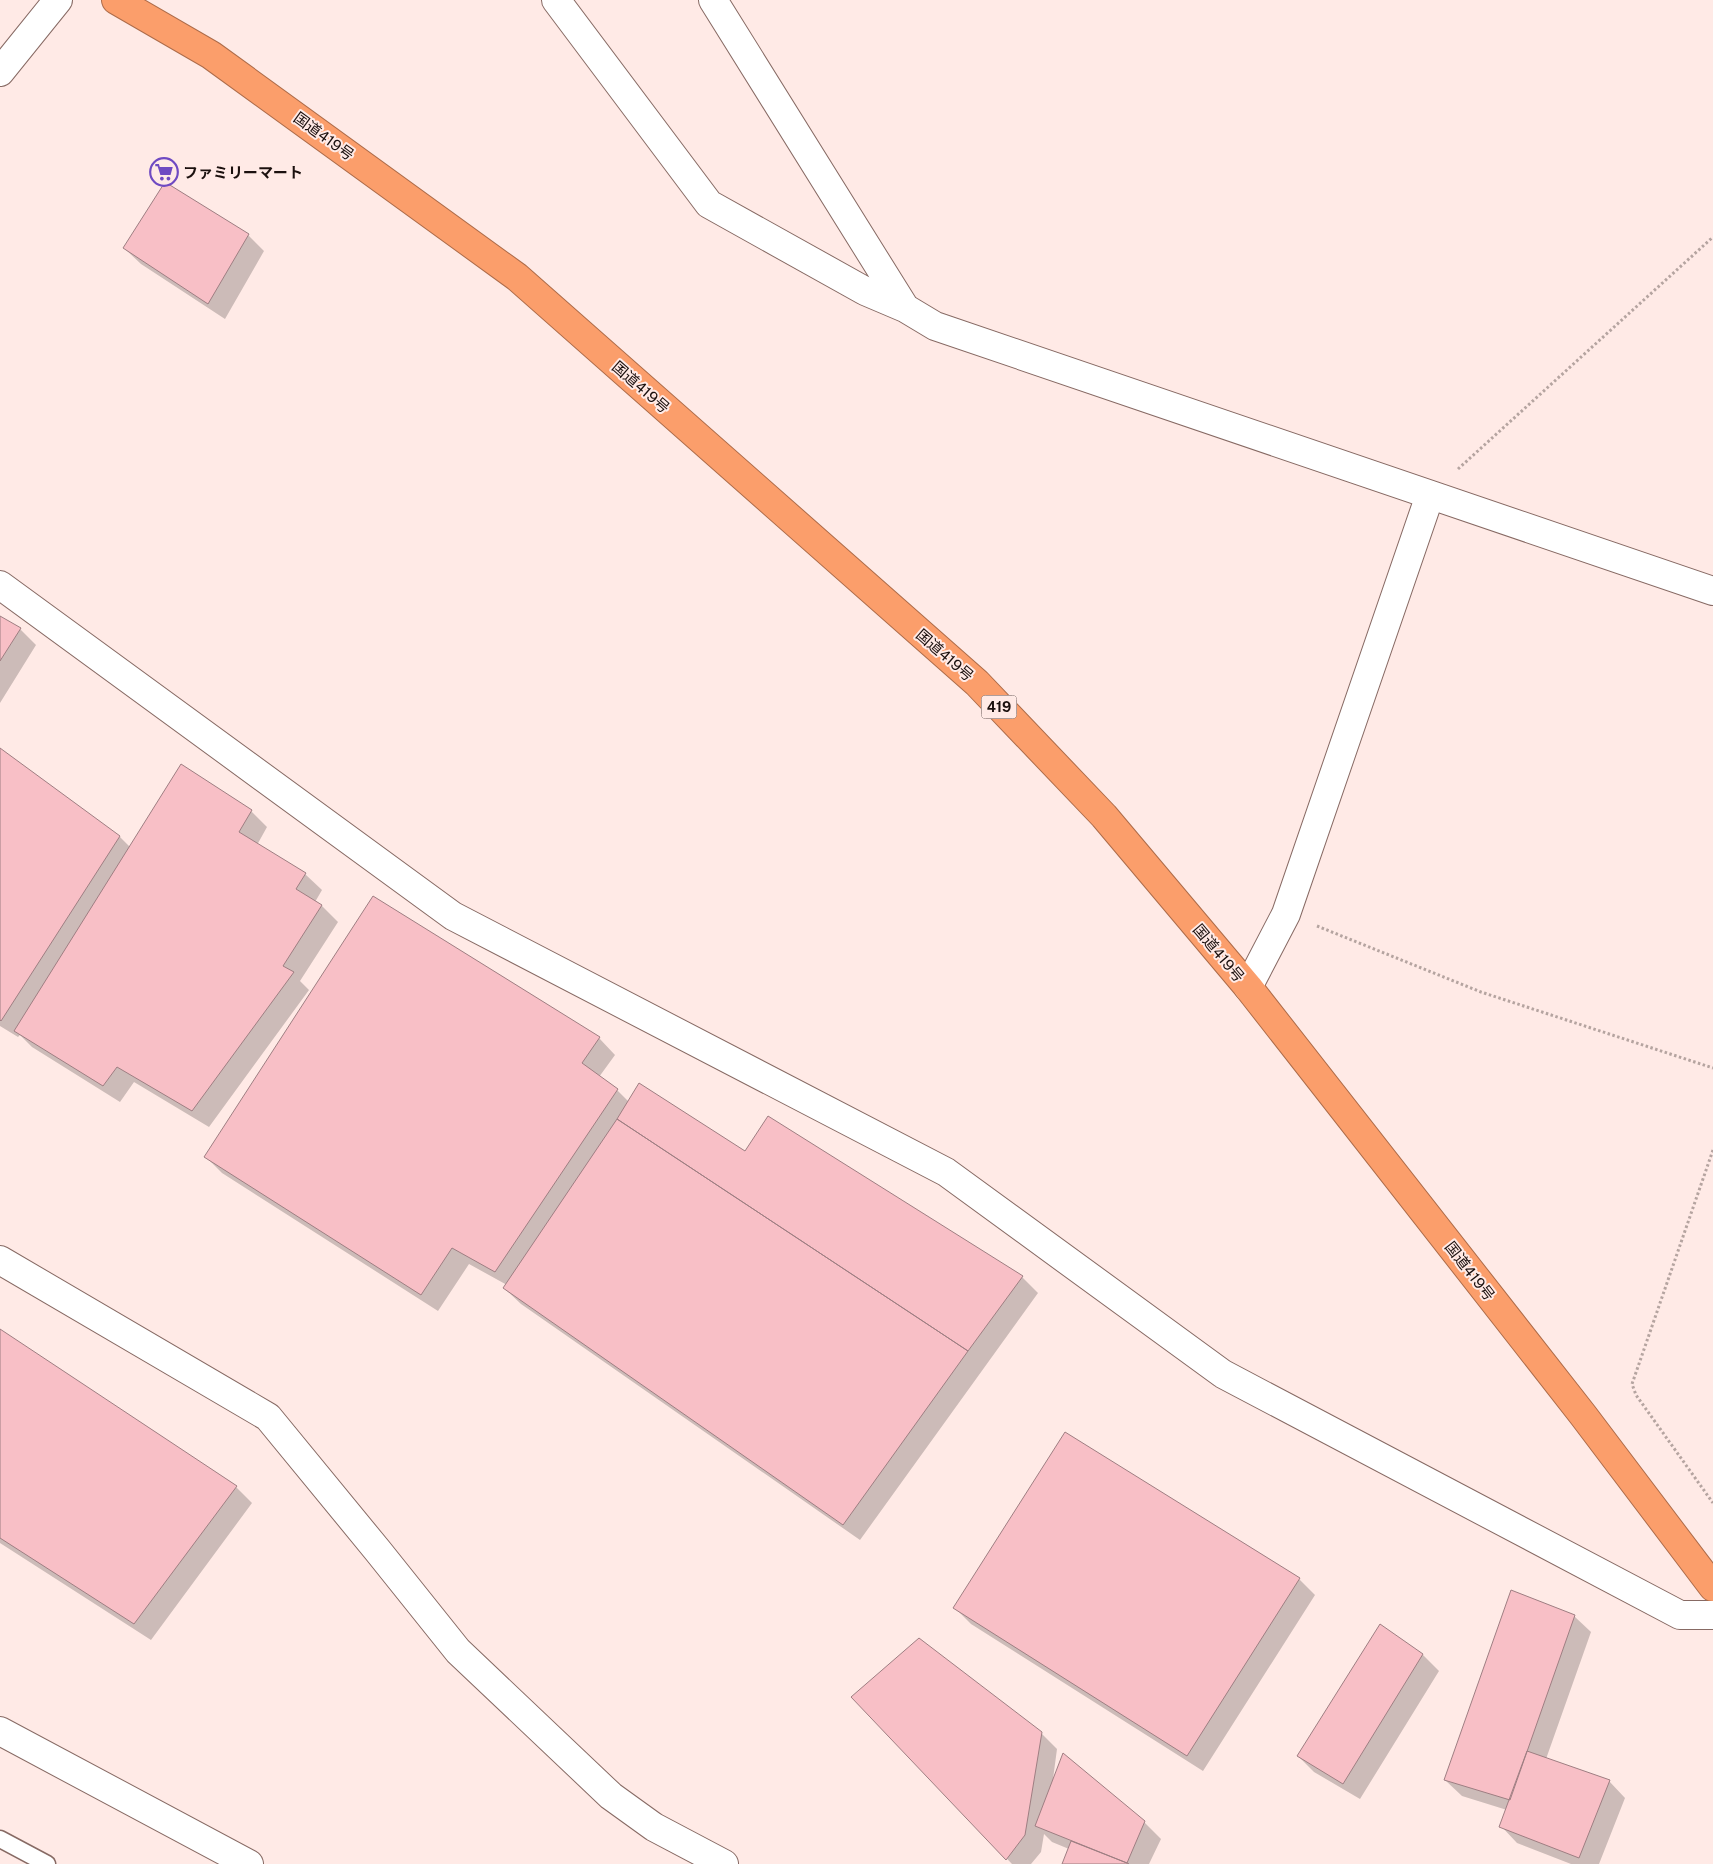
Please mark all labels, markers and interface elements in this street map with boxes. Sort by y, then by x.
street label: 国道419号 [291,109,357,163]
supermarket icon: ファミリーマート [149,157,179,187]
place label: ファミリーマート [183,164,303,181]
street label: 国道419号 [609,358,673,416]
street label: 国道419号 [913,626,977,684]
road number: 419 [982,696,1016,719]
street label: 国道419号 [1190,921,1248,985]
street label: 国道419号 [1442,1238,1498,1304]

